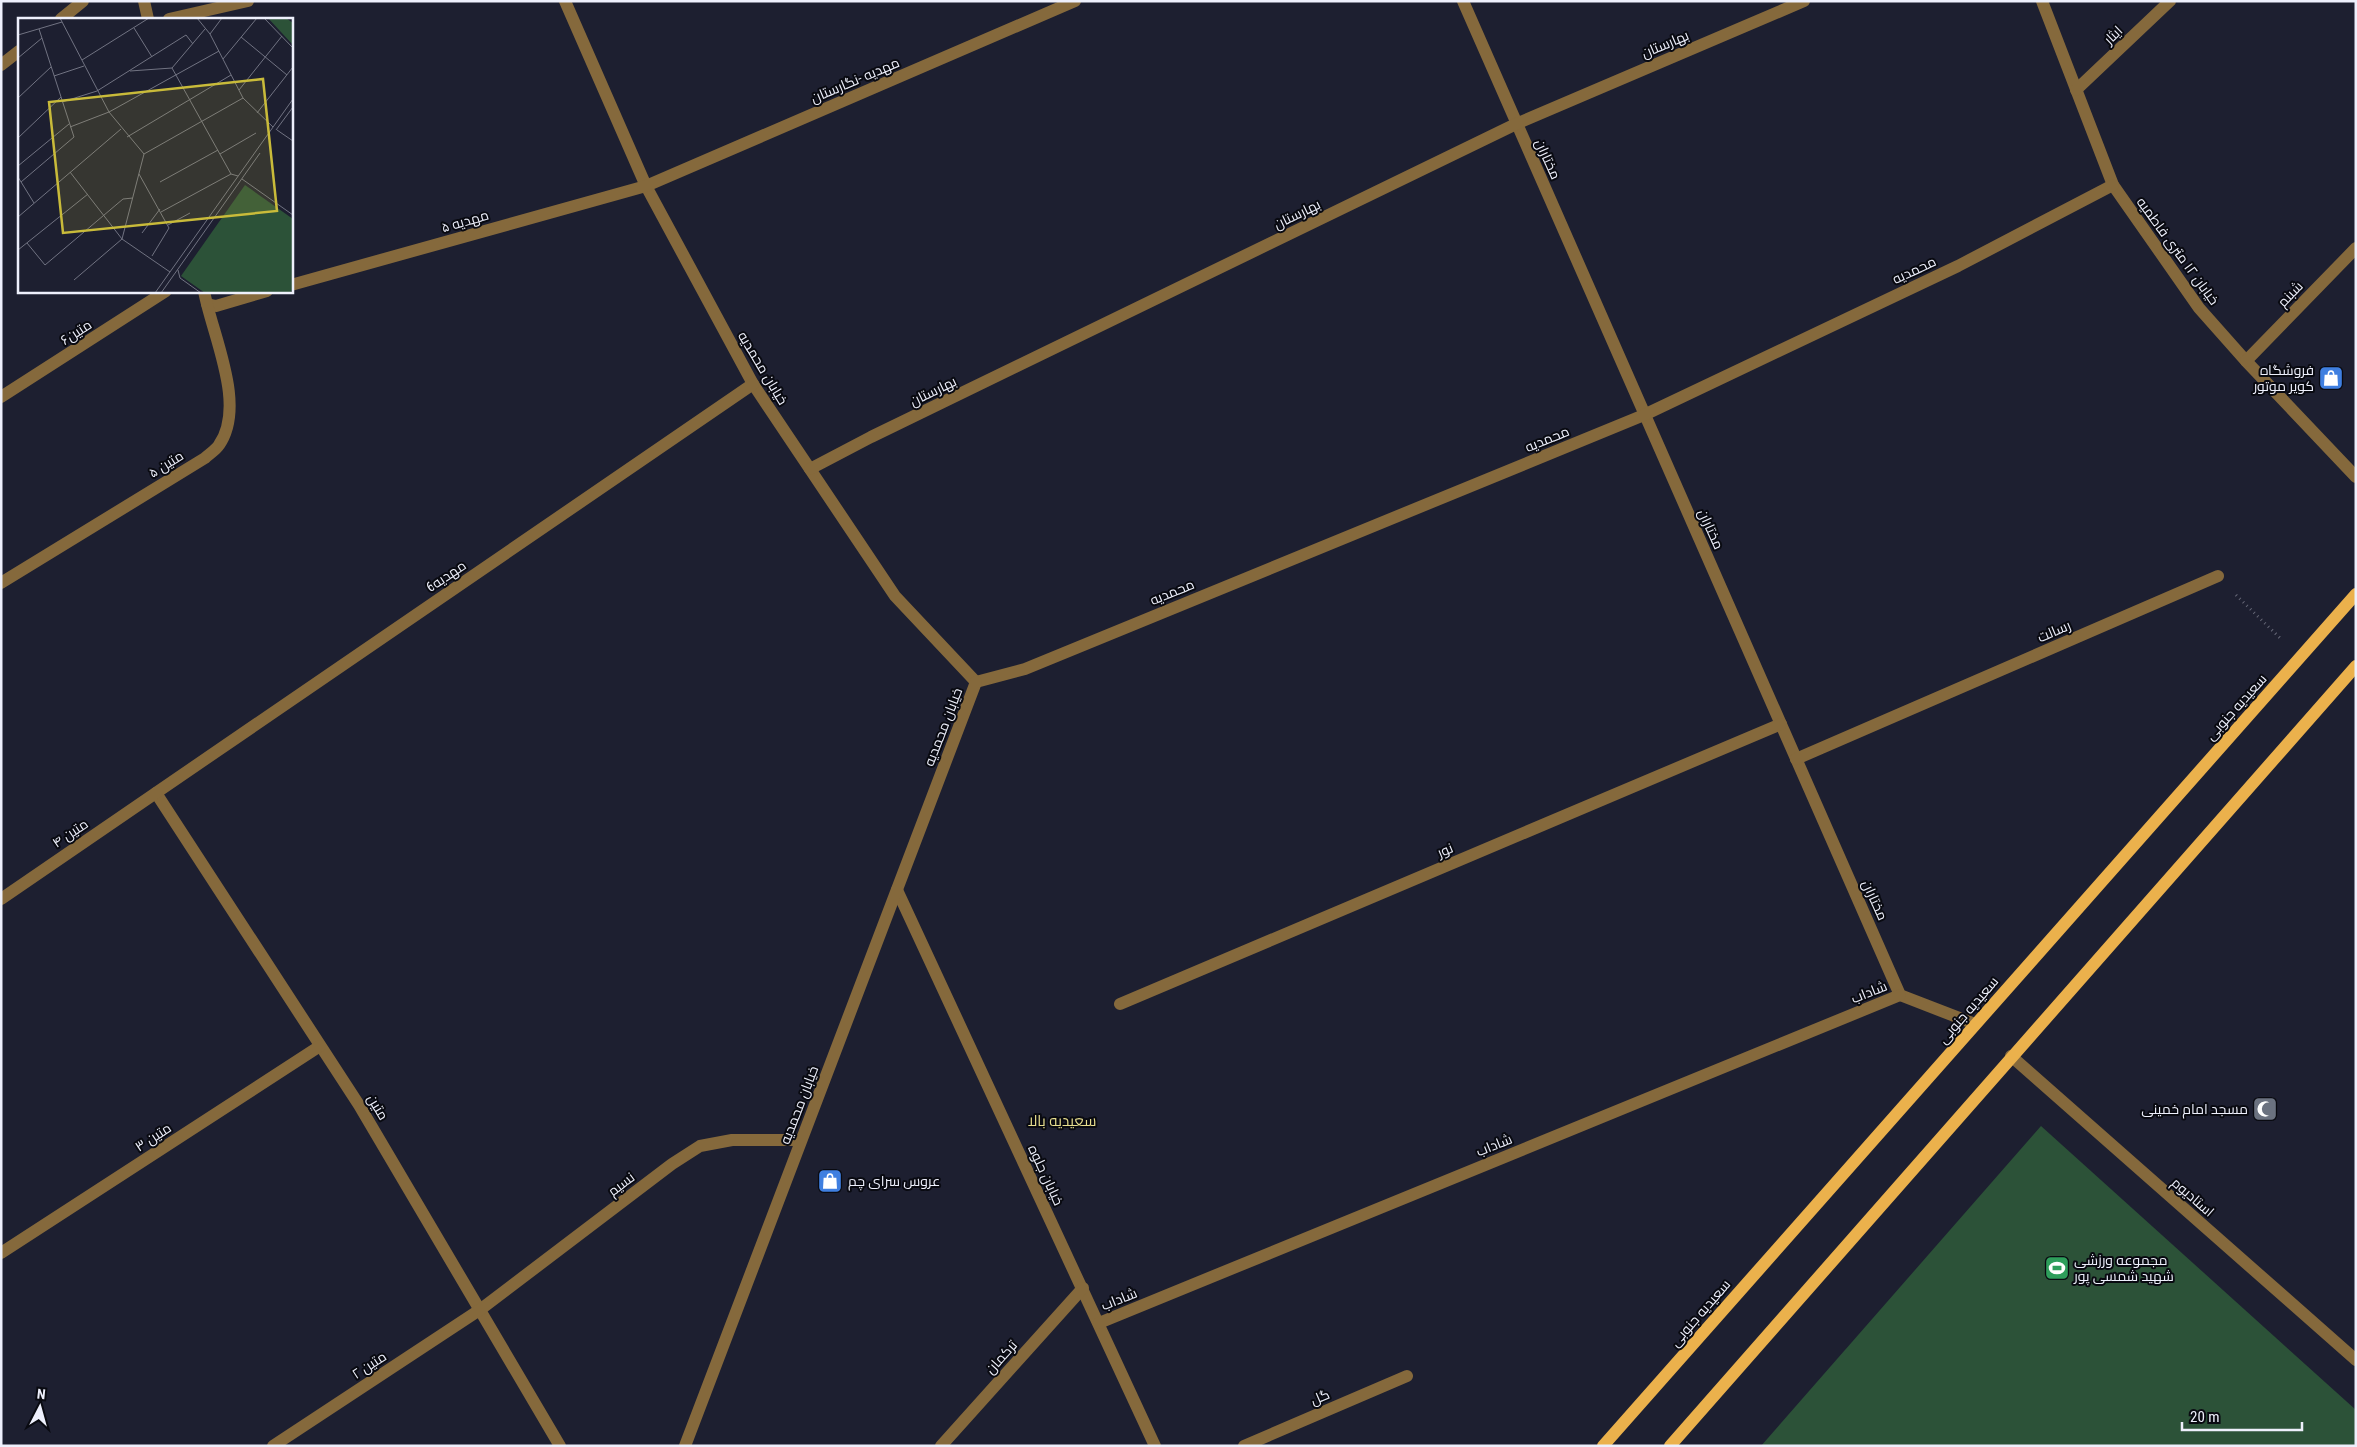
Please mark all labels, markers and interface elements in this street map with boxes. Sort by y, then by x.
inset map [18,18,292,292]
street label: ایثار [2100,22,2126,48]
street label: بهارستان [1639,27,1691,61]
street label: مهدیه -نگارستان [808,54,902,106]
street label: مختاران [1532,136,1564,182]
street label: خیابان ۱۲ متری فاطمیه [2134,194,2222,308]
street label: بهارستان [1271,196,1323,232]
street label: مهدیه ۵ [440,207,490,235]
street label: محمدیه [1890,253,1938,287]
street label: شبنم [2274,278,2307,311]
street label: متین۶ [58,316,94,348]
street label: خیابان محمدیه [735,328,791,408]
place label: فروشگاه کویر موتور [2252,362,2314,394]
shop icon: فروشگاه کویر موتور [2318,365,2344,391]
street label: بهارستان [907,373,959,409]
street label: محمدیه [1523,423,1571,455]
street label: متین ۵ [146,447,186,481]
street label: مختاران [1695,506,1727,552]
street label: مهدیه6 [423,557,469,595]
street label: محمدیه [1148,576,1196,608]
street label: رسالت [2035,617,2073,645]
street label: سعیدیه جنوبی [2202,671,2270,743]
street label: خیابان محمدیه [921,686,965,768]
street label: متین ۴ [49,815,91,851]
street label: نور [1434,840,1455,861]
street label: مختاران [1859,877,1891,923]
street label: سعیدیه جنوبی [1935,973,2001,1047]
street label: شاداب [1849,978,1889,1006]
street label: خیابان محمدیه [777,1064,821,1146]
street label: متین [364,1091,392,1123]
mosque icon: مسجد امام خمینی [2252,1096,2278,1122]
place label: مسجد امام خمینی [2141,1101,2248,1119]
district label: سعيدیه بالا [1028,1112,1096,1130]
street label: متین ۳ [132,1119,174,1155]
street label: شاداب [1474,1131,1514,1159]
street label: خیابان جلوه [1025,1142,1067,1208]
shop icon: عروس سرای چم [817,1168,843,1194]
street label: نسیم [605,1169,639,1201]
place label: عروس سرای چم [848,1173,940,1191]
street label: استادیوم [2167,1174,2217,1221]
place label: مجموعه ورزشی شهید شمسی پور [2073,1252,2174,1286]
sports icon: مجموعه ورزشی شهید شمسی پور [2044,1255,2070,1281]
street label: سعیدیه جنوبی [1667,1276,1733,1350]
street label: شاداب [1099,1285,1139,1313]
street label: ترکمان [982,1337,1020,1377]
street label: متین ۲ [349,1348,389,1382]
north arrow [15,1382,65,1432]
text: N [36,1386,46,1402]
street label: گل [1308,1386,1332,1408]
scale bar [2182,1400,2302,1432]
text: 20 m [2190,1408,2220,1426]

